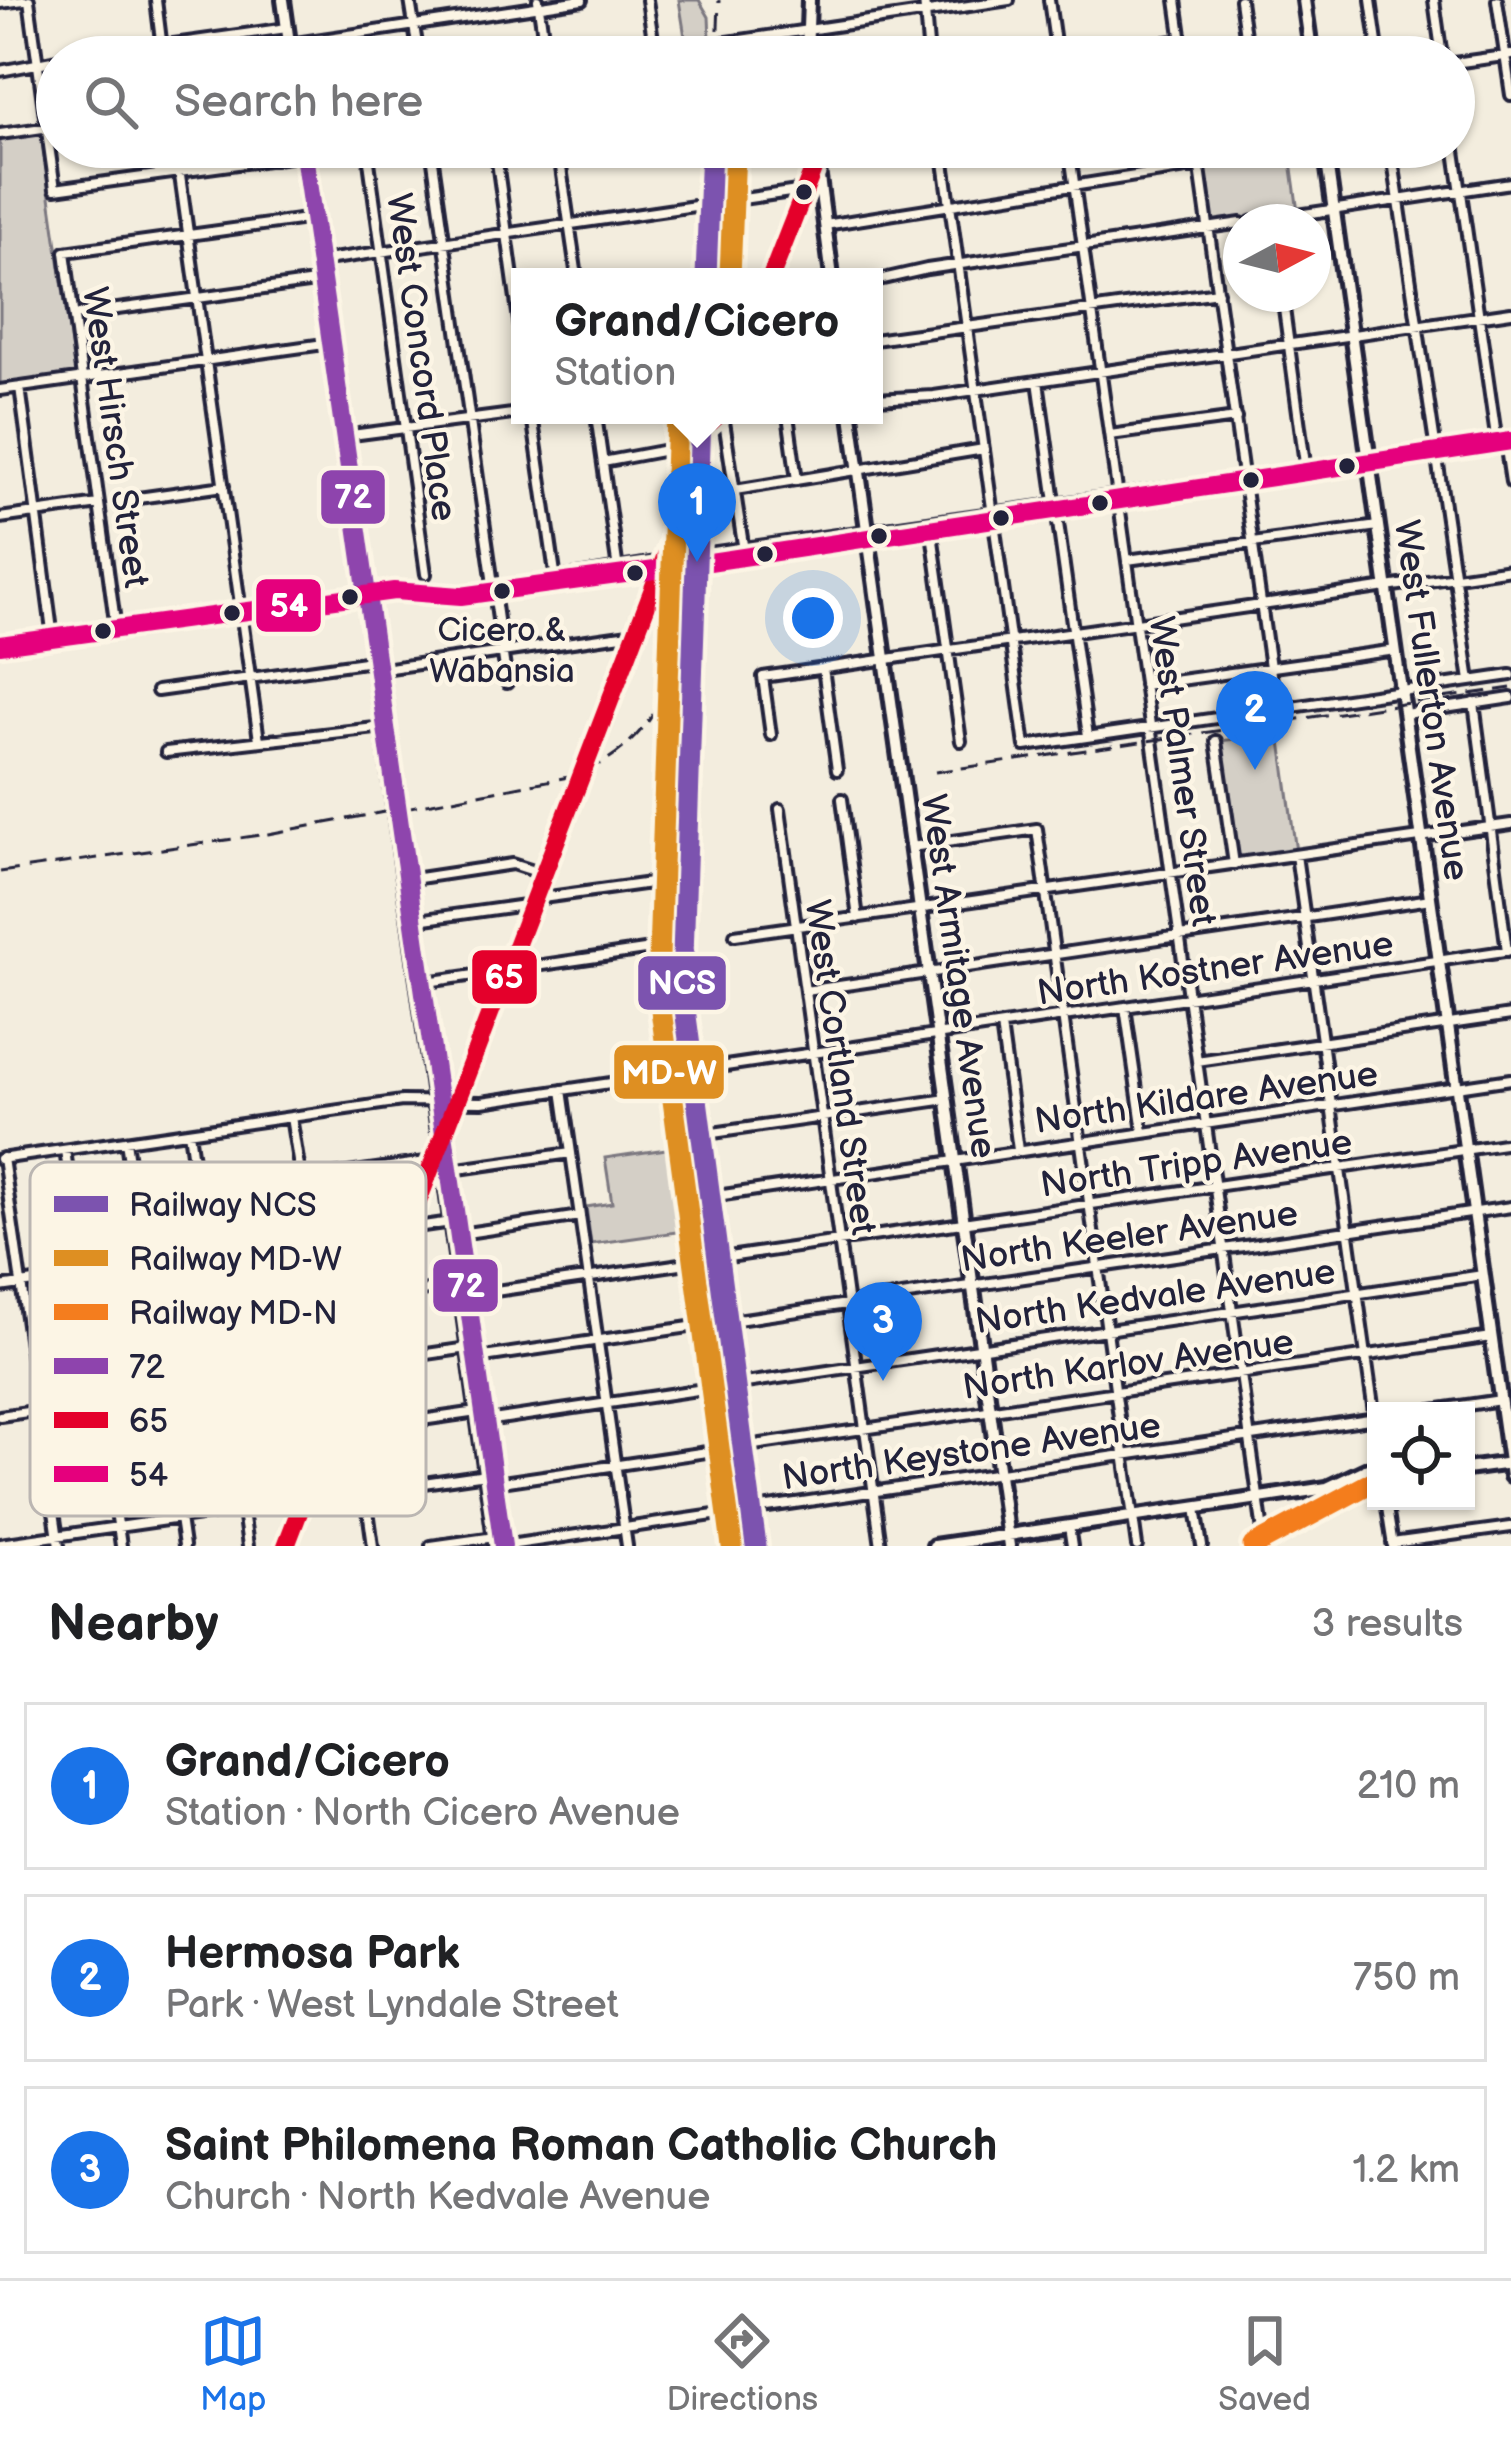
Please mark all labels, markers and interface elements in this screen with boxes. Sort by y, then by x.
search box [36,36,1475,168]
icon: search [78,69,144,135]
text: Search here [174,75,423,130]
unlabelled marker [793,181,815,203]
street label: West Concord Place [376,191,465,524]
north arrow [1223,204,1331,312]
popup [511,268,883,424]
street label: West Hirsch Street [72,284,157,590]
text: Grand/Cicero [555,295,839,350]
text: Station [555,350,676,397]
unlabelled marker [1336,455,1358,477]
pin: 1 [658,463,736,562]
line badge: 72 [319,468,387,526]
unlabelled marker [1240,469,1262,491]
text: 72 [334,478,372,518]
unlabelled marker [1089,492,1111,514]
unlabelled marker [990,507,1012,529]
street label: West Fullerton Avenue [1384,517,1477,883]
unlabelled marker [868,525,890,547]
unlabelled marker [754,543,776,565]
unlabelled marker [624,562,646,584]
line badge: 54 [254,577,323,634]
marker: Cicero & Wabansia [491,580,513,602]
unlabelled marker [339,586,361,608]
text: 54 [270,587,308,627]
your location [783,588,843,648]
unlabelled marker [221,602,243,624]
place label: Cicero & Wabansia [429,611,575,692]
street label: West Palmer Street [1139,614,1225,929]
unlabelled marker [92,620,114,642]
pin: 2 [1216,671,1294,770]
street label: West Armitage Avenue [911,792,1004,1161]
street label: West Cortland Street [795,897,884,1238]
street label: North Kostner Avenue [1035,923,1396,1016]
line badge: 65 [470,948,539,1006]
line badge: NCS [636,954,728,1012]
text: 65 [484,958,524,998]
text: NCS [648,964,716,1004]
line badge: MD-W [612,1043,726,1101]
street label: North Kildare Avenue [1032,1053,1381,1144]
text: MD-W [621,1054,717,1094]
street label: North Tripp Avenue [1038,1121,1355,1208]
legend [30,1162,426,1516]
text: Railway NCS [129,1186,317,1226]
street label: North Keeler Avenue [958,1193,1301,1282]
text: Railway MD-W [129,1240,342,1280]
street label: North Kedvale Avenue [972,1251,1338,1344]
line badge: 72 [431,1257,500,1314]
text: 72 [447,1267,485,1307]
pin: 3 [844,1282,922,1381]
text: Railway MD-N [129,1294,338,1334]
street label: North Karlov Avenue [960,1321,1297,1410]
text: 72 [129,1348,165,1388]
text: 65 [129,1402,168,1442]
map controls [1367,1402,1475,1510]
button: locate [1367,1402,1475,1510]
street label: North Keystone Avenue [779,1405,1163,1500]
text: 54 [129,1456,168,1496]
text: Nearby [48,1594,219,1655]
text: 3 results [1311,1601,1463,1648]
text: Grand/Cicero [165,1735,450,1790]
text: 1 [82,1763,98,1810]
text: 210 m [1357,1763,1460,1810]
text: Station · North Cicero Avenue [165,1790,680,1837]
text: Hermosa Park [165,1927,460,1982]
text: 2 [78,1955,102,2002]
text: 750 m [1353,1955,1460,2002]
text: Park · West Lyndale Street [165,1982,619,2029]
text: Saint Philomena Roman Catholic Church [165,2119,997,2174]
text: 3 [79,2147,101,2194]
text: 1.2 km [1352,2147,1460,2194]
text: Church · North Kedvale Avenue [165,2174,710,2221]
tab: Map [200,2308,266,2420]
tab: Directions [667,2308,818,2420]
tab: Saved [1218,2308,1311,2420]

